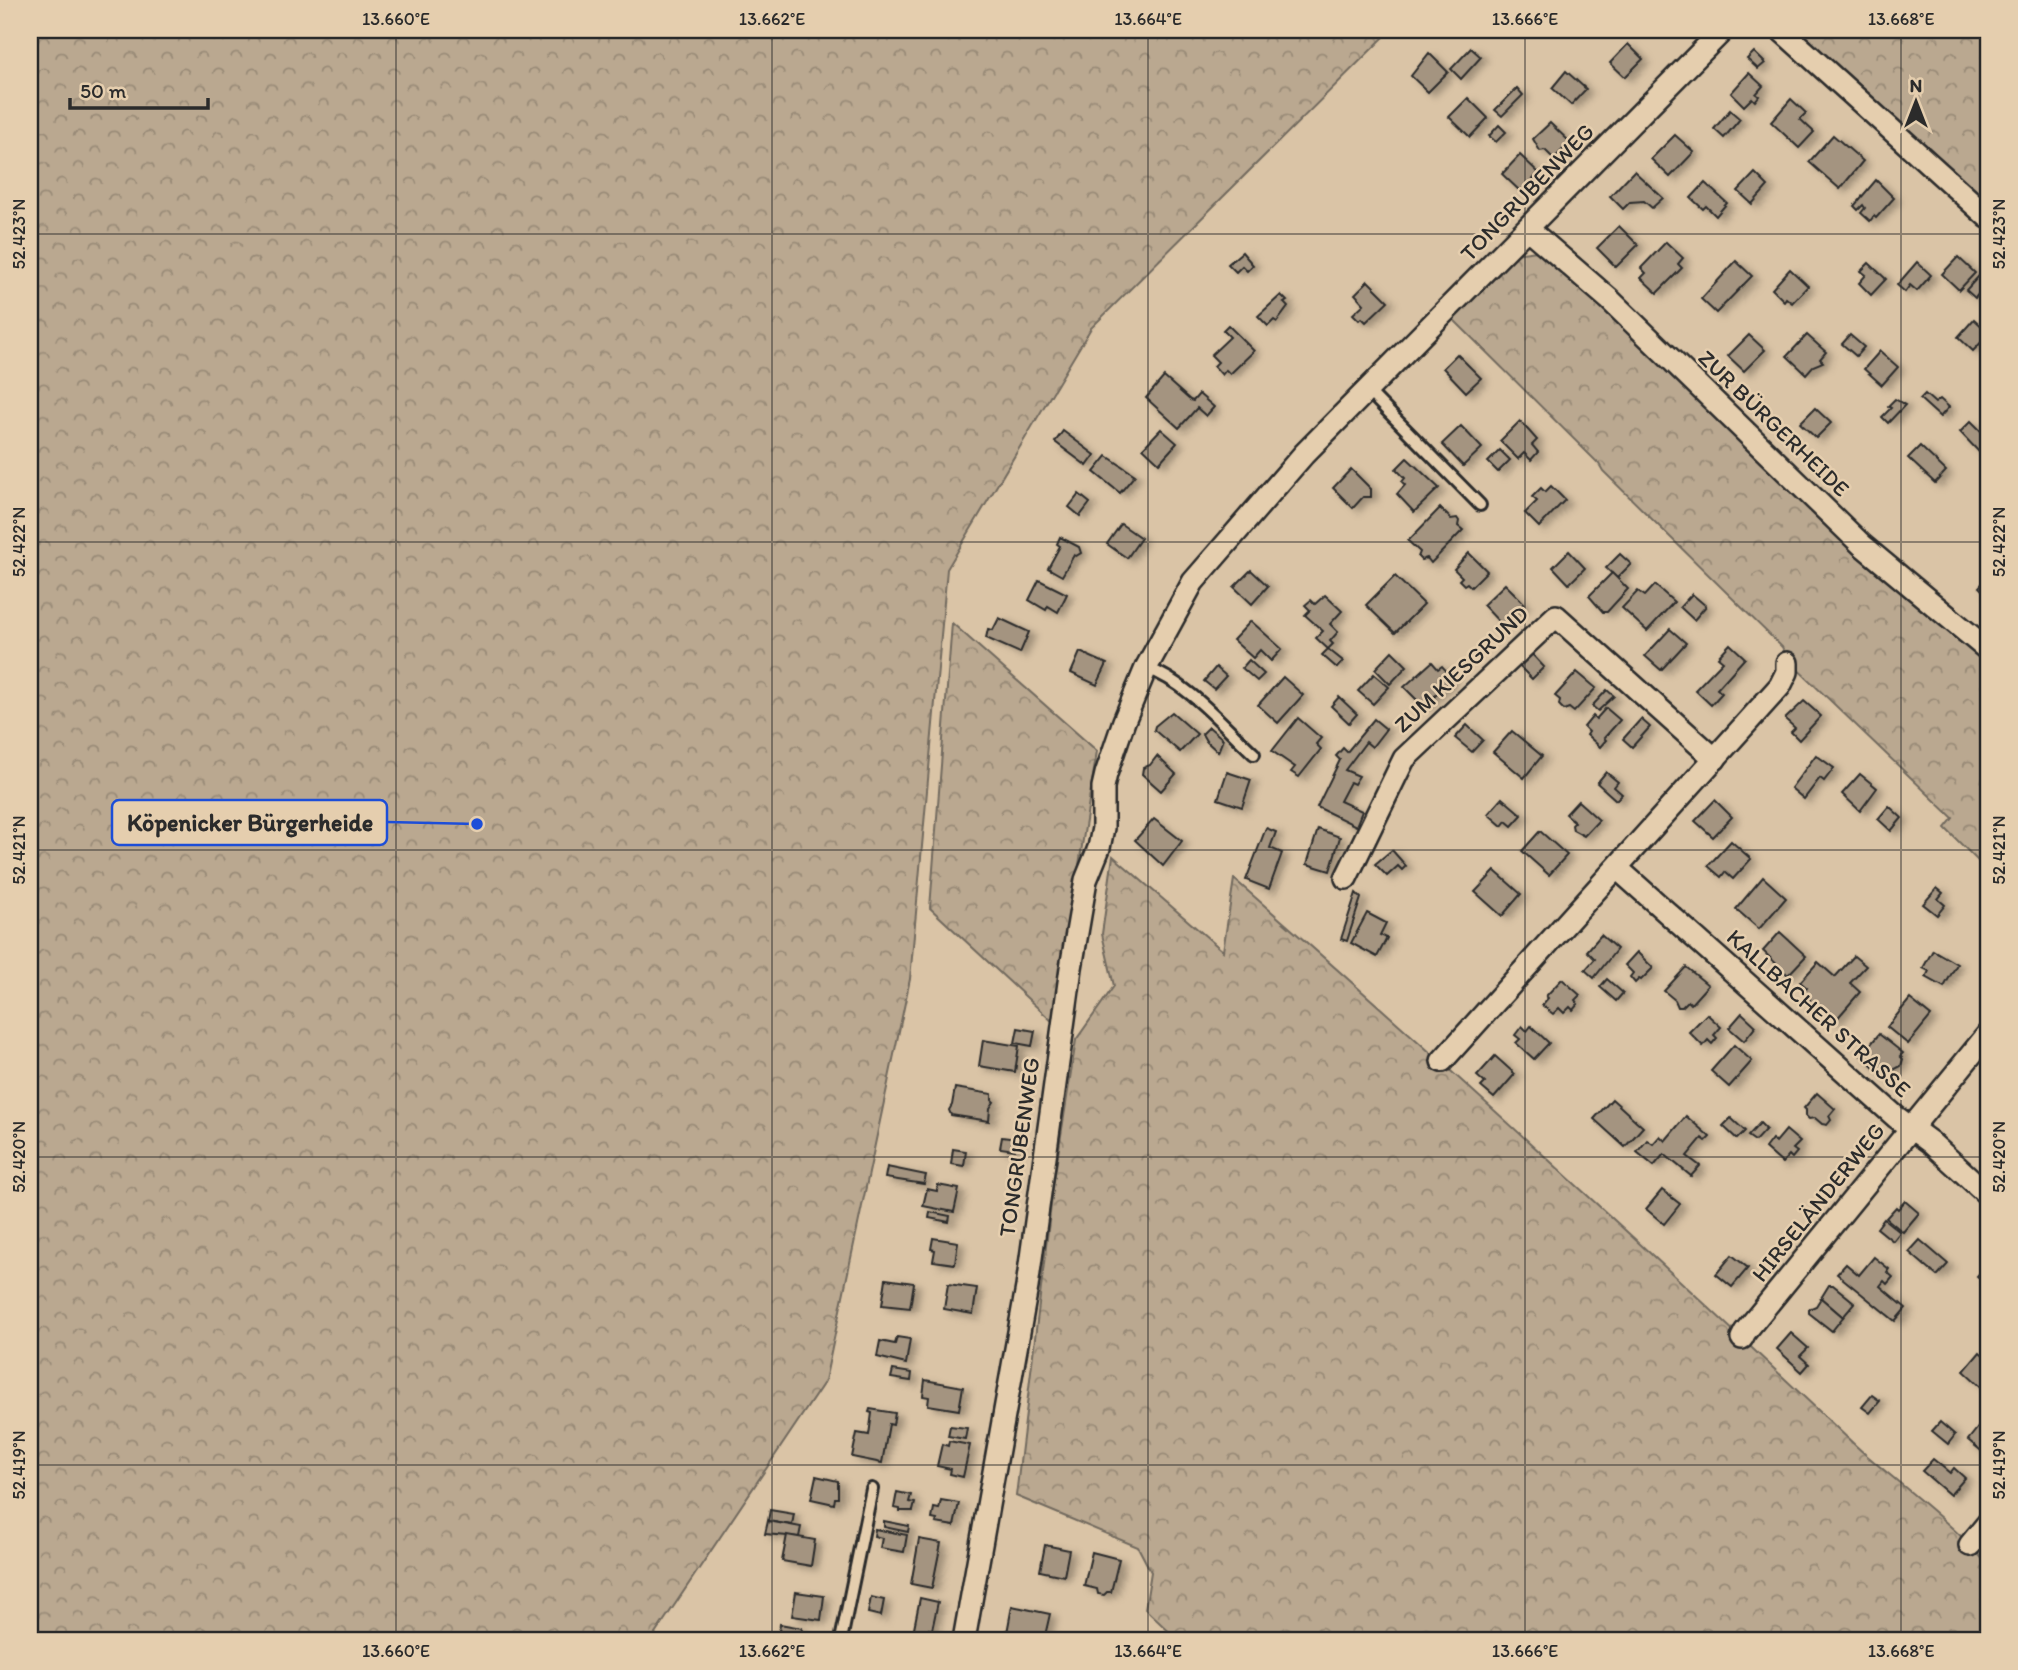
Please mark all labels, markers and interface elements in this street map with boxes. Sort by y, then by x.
text: 13.660°E [362,8,430,30]
text: 13.662°E [739,8,805,30]
text: 13.664°E [1114,8,1182,30]
text: 13.666°E [1492,8,1558,30]
text: 13.668°E [1868,8,1934,30]
scale bar [70,66,208,110]
north arrow [1882,66,1952,136]
text: N [1910,74,1922,97]
text: 50 m [80,78,127,103]
street label: TONGRUBENWEG [1454,117,1600,267]
text: 52.423°N [8,199,30,269]
text: 52.423°N [1988,199,2010,269]
street label: ZUR BÜRGERHEIDE [1693,344,1855,502]
text: 52.422°N [8,507,30,577]
text: 52.422°N [1988,507,2010,577]
street label: ZUM KIESGRUND [1388,599,1534,739]
callout: Köpenicker Bürgerheide [112,800,387,845]
text: Köpenicker Bürgerheide [127,808,373,838]
text: 52.421°N [8,815,30,885]
text: 52.421°N [1988,815,2010,885]
street label: KALLBACHER STRASSE [1721,923,1917,1103]
street label: TONGRUBENWEG [993,1055,1045,1239]
street label: HIRSELÄNDERWEG [1745,1117,1891,1287]
text: 52.420°N [8,1121,30,1193]
text: 52.420°N [1988,1121,2010,1193]
text: 52.419°N [8,1430,30,1500]
text: 52.419°N [1988,1430,2010,1500]
text: 13.660°E [362,1640,430,1662]
text: 13.662°E [739,1640,805,1662]
text: 13.664°E [1114,1640,1182,1662]
text: 13.666°E [1492,1640,1558,1662]
text: 13.668°E [1868,1640,1934,1662]

